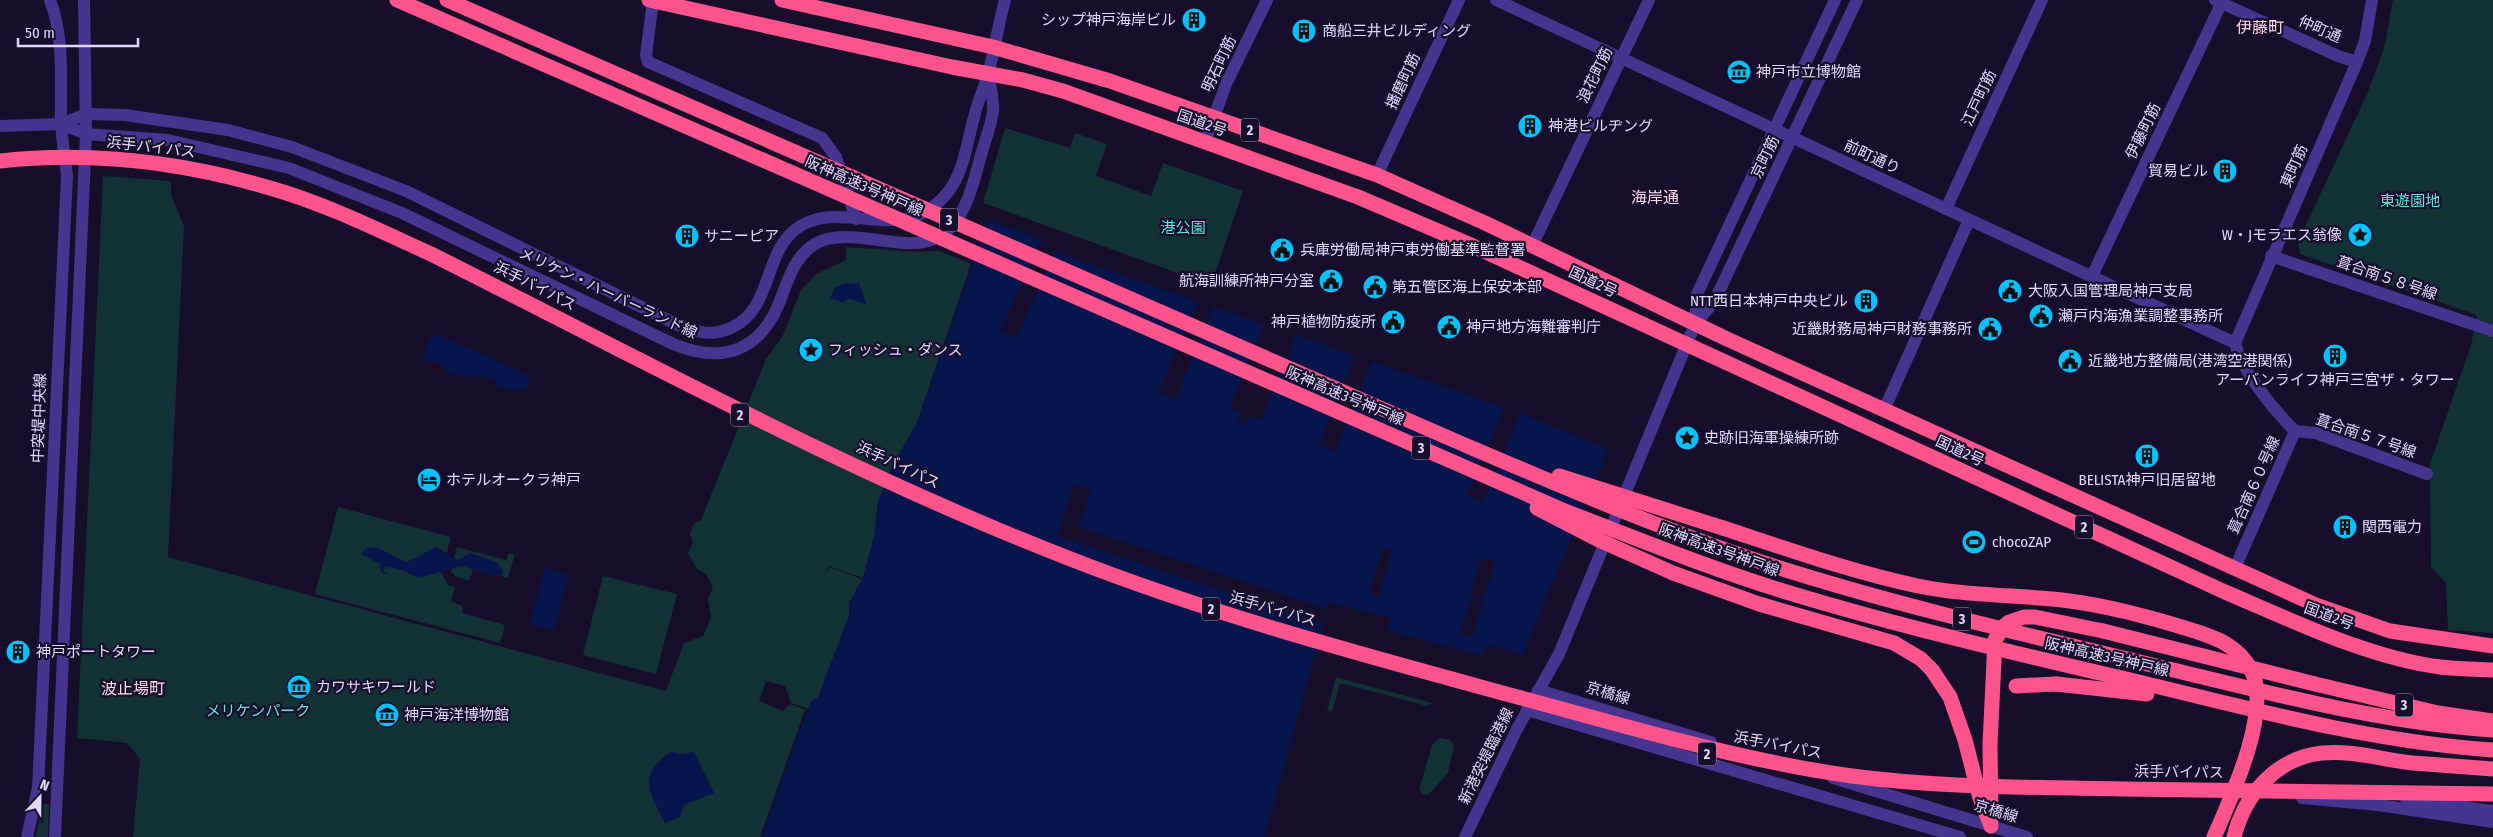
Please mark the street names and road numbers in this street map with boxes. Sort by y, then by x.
street label: 仲町通 [2296,12,2344,46]
street label: 明石町筋 [1198,33,1240,95]
street label: 浪花町筋 [1574,44,1616,106]
street label: 播磨町筋 [1382,50,1424,112]
street label: 江戸町筋 [1958,67,2000,129]
street label: 伊藤町筋 [2122,100,2164,162]
street label: 国道2号 [1175,106,1229,140]
road number: 2 [1241,118,1259,142]
street label: 浜手バイパス [105,133,197,161]
street label: 京町筋 [1747,133,1783,181]
street label: 前町通り [1841,136,1903,178]
street label: 東町筋 [2277,142,2311,190]
street label: 阪神高速3号神戸線 [802,152,926,220]
road number: 3 [940,208,958,232]
street label: メリケン・ハーバーランド線 [516,244,700,342]
street label: 葺合南５８号線 [2334,252,2440,304]
street label: 浜手バイパス [491,258,579,314]
street label: 国道2号 [1566,263,1620,301]
street label: 阪神高速3号神戸線 [1283,363,1407,429]
street label: 中突堤中央線 [28,373,50,463]
road number: 2 [731,404,749,426]
street label: 葺合南５７号線 [2313,410,2419,462]
street label: 国道2号 [1933,432,1987,470]
street label: 葺合南６０号線 [2224,433,2284,537]
road number: 3 [1412,436,1430,459]
street label: 浜手バイパス [854,438,942,492]
road number: 2 [2075,516,2093,538]
street label: 阪神高速3号神戸線 [1656,520,1782,580]
street label: 浜手バイパス [1227,588,1319,630]
road number: 2 [1202,598,1220,620]
street label: 国道2号 [2302,599,2356,633]
road number: 3 [1953,608,1971,630]
street label: 阪神高速3号神戸線 [2043,634,2171,680]
street label: 京橋線 [1584,678,1632,708]
road number: 3 [2395,694,2413,716]
street label: 新港突堤臨港線 [1455,705,1517,807]
street label: 浜手バイパス [1732,728,1824,762]
road number: 2 [1698,742,1716,766]
street label: 浜手バイパス [2134,762,2224,782]
street label: 京橋線 [1972,796,2020,826]

